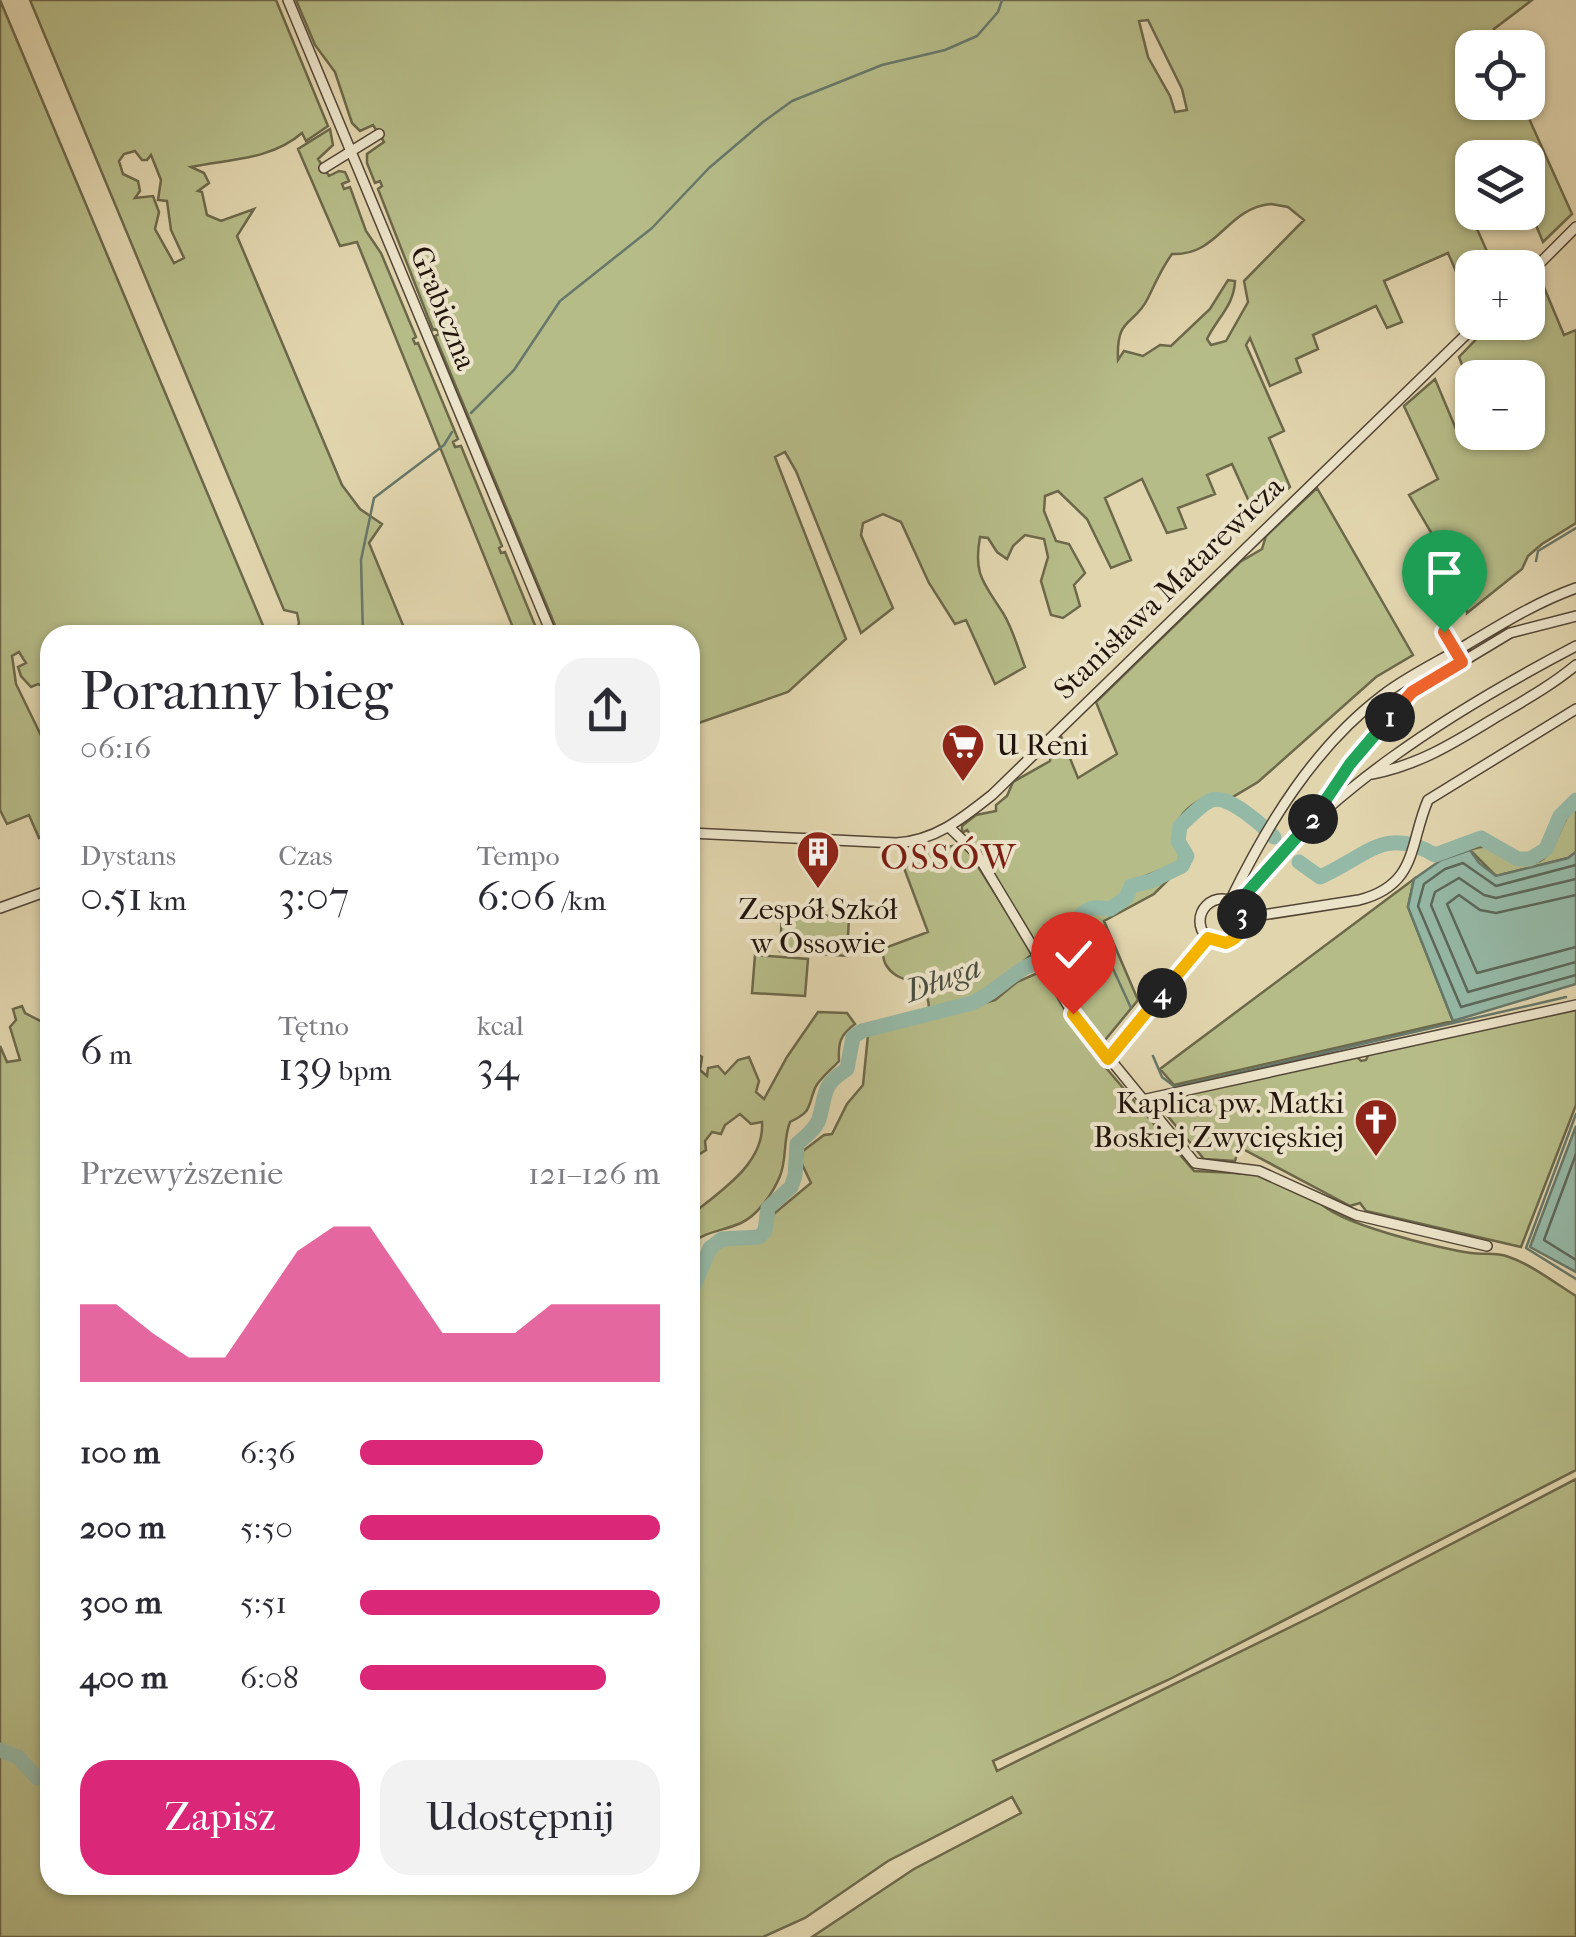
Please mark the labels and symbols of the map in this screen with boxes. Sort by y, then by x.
street label: Grabiczna [402,241,484,376]
street label: Stanisława Matarewicza [1047,468,1292,707]
pin [1402,530,1487,633]
pin: 1 [1365,692,1415,742]
supermarket icon: U Reni [940,722,986,783]
place label: U Reni [996,728,1088,763]
pin: 2 [1288,794,1338,844]
building icon: Zespół Szkół w Ossowie [795,829,841,890]
district label: OSSÓW [880,836,1018,878]
pin: 3 [1217,889,1267,939]
place label: Zespół Szkół w Ossowie [738,892,898,961]
pin [1031,912,1116,1015]
water label: Długa [898,948,986,1010]
pin: 4 [1137,968,1187,1018]
place label: Kaplica pw. Matki Boskiej Zwycięskiej [1093,1086,1344,1155]
church icon: Kaplica pw. Matki Boskiej Zwycięskiej [1353,1097,1399,1158]

